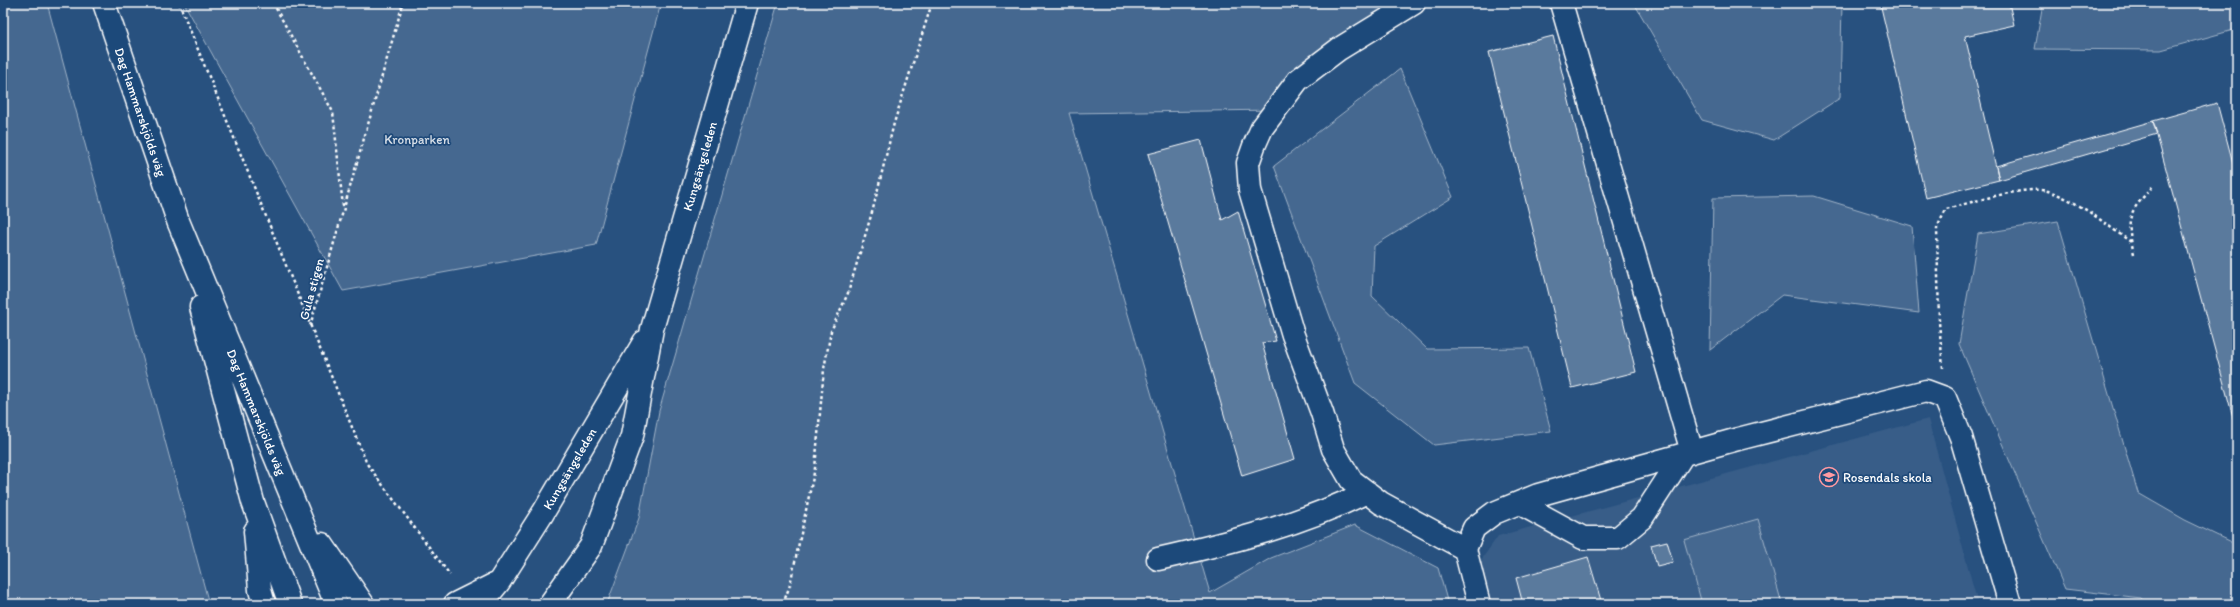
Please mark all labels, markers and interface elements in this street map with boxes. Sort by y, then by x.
street label: Dag Hammarskjölds väg [112,46,169,179]
street label: Kungsängsleden [680,119,720,213]
park label: Kronparken [384,132,450,147]
street label: Gula stigen [296,257,327,321]
street label: Dag Hammarskjölds väg [224,347,289,478]
street label: Kungsängsleden [540,425,600,512]
school or university icon: Rosendals skola [1818,466,1840,488]
place label: Rosendals skola [1843,470,1932,485]

